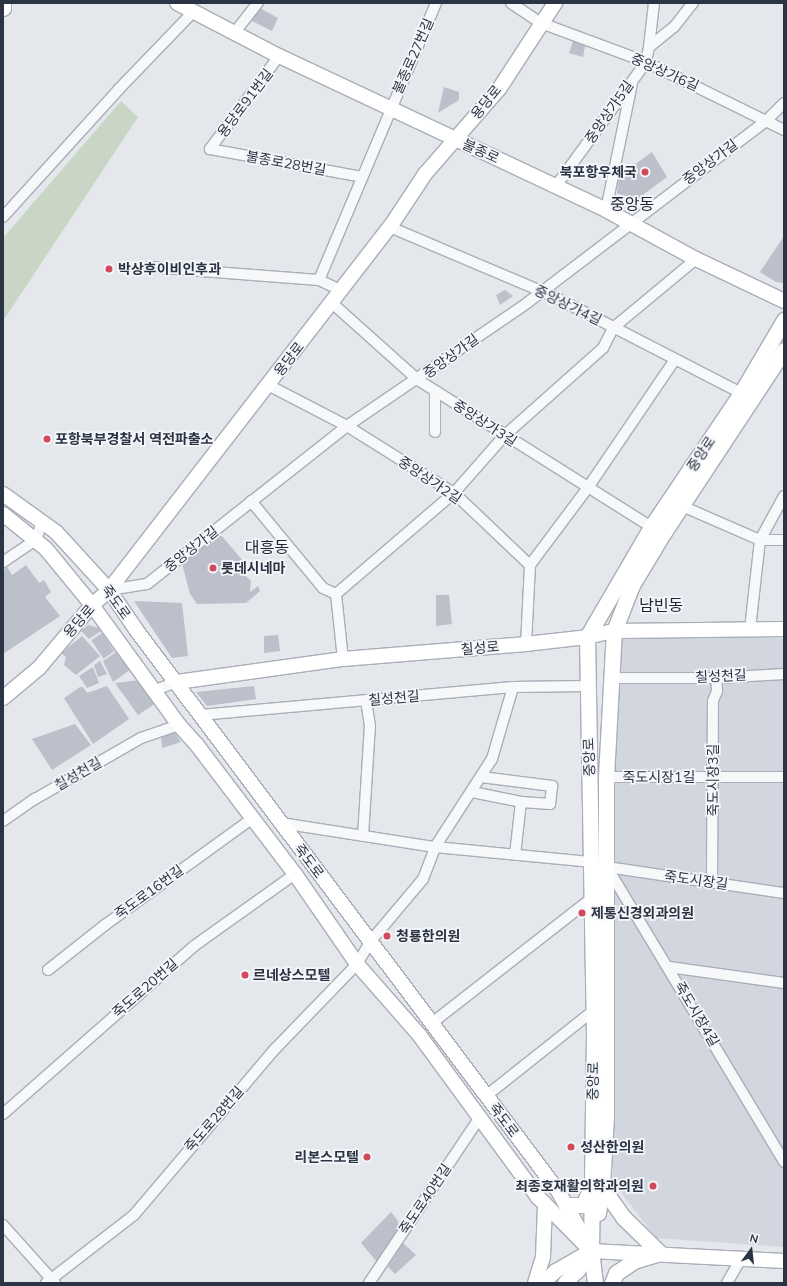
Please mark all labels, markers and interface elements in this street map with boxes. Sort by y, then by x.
street label: 불종로27번길 [389,15,437,97]
street label: 중앙상가6길 [628,50,702,94]
street label: 용당로91번길 [214,66,276,140]
street label: 중앙상가5길 [581,77,637,147]
street label: 용당로 [467,82,505,122]
street label: 불종로 [460,135,502,167]
street label: 중앙상가길 [679,136,741,188]
street label: 불종로28번길 [245,148,327,178]
place label: 북포항우체국 [560,164,637,180]
marker: 북포항우체국 [640,167,650,177]
district label: 중앙동 [610,194,654,214]
place label: 박상후이비인후과 [118,261,221,277]
marker: 박상후이비인후과 [103,263,115,275]
street label: 중앙상가4길 [532,281,604,329]
street label: 중앙상가길 [420,330,482,382]
street label: 용당로 [270,339,308,379]
street label: 중앙상가3길 [450,396,520,450]
place label: 포항북부경찰서 역전파출소 [55,431,213,447]
street label: 중앙로 [683,433,719,475]
marker: 포항북부경찰서 역전파출소 [42,434,52,444]
street label: 중앙상가2길 [395,453,465,507]
street label: 중앙상가길 [160,523,222,575]
district label: 대흥동 [245,537,289,557]
place label: 롯데시네마 [221,560,285,576]
marker: 롯데시네마 [208,563,218,573]
street label: 죽도로 [98,581,134,623]
district label: 남빈동 [639,595,683,615]
street label: 용당로 [60,601,98,641]
street label: 칠성로 [460,638,500,658]
street label: 칠성천길 [695,666,747,686]
street label: 칠성천길 [368,687,420,709]
street label: 중앙로 [580,737,598,777]
street label: 죽도시장3길 [705,744,721,816]
street label: 칠성천길 [51,754,105,794]
street label: 죽도시장1길 [623,769,695,785]
street label: 죽도로 [291,841,327,881]
street label: 죽도로16번길 [111,861,187,923]
street label: 죽도시장길 [663,867,729,893]
place label: 제통신경외과의원 [591,905,694,921]
marker: 제통신경외과의원 [576,907,588,919]
place label: 청룡한의원 [396,928,460,944]
marker: 청룡한의원 [381,930,393,942]
street label: 죽도로20번길 [109,955,181,1021]
place label: 르네상스모텔 [253,967,330,983]
marker: 르네상스모텔 [240,970,250,980]
street label: 죽도시장4길 [671,978,723,1050]
street label: 중앙로 [584,1062,602,1100]
street label: 죽도로28번길 [181,1083,247,1155]
street label: 죽도로 [486,1100,522,1140]
place label: 성산한의원 [580,1139,644,1155]
marker: 성산한의원 [565,1141,577,1153]
place label: 리본스모텔 [295,1149,359,1165]
marker: 리본스모텔 [362,1152,372,1162]
street label: 죽도로40번길 [395,1161,455,1237]
place label: 최종호재활의학과의원 [515,1178,644,1194]
marker: 최종호재활의학과의원 [647,1180,659,1192]
north arrow [731,1230,771,1270]
text: N [748,1231,760,1246]

